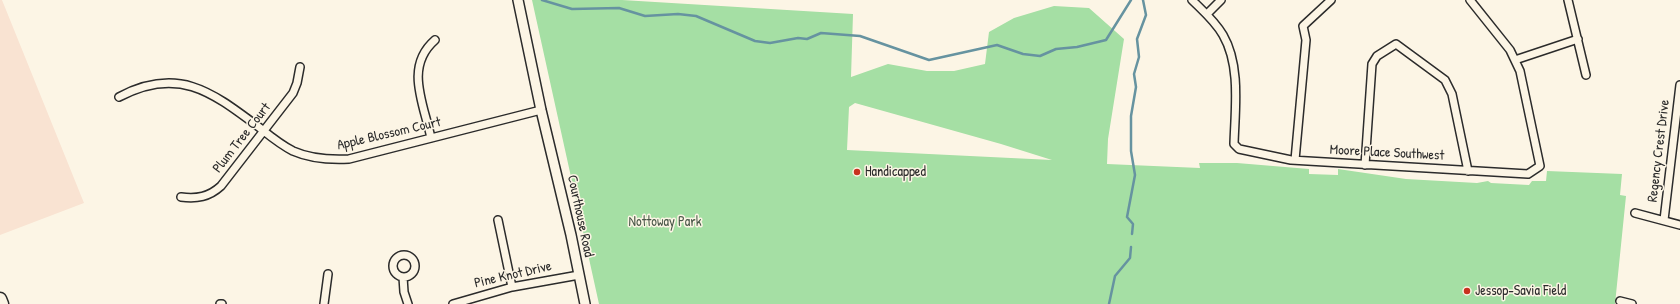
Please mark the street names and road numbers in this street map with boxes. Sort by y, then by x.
street label: Regency Crest Drive [1644,99,1674,203]
street label: Plum Tree Court [209,100,275,176]
street label: Apple Blossom Court [335,114,443,154]
street label: Moore Place Southwest [1329,142,1445,164]
street label: Courthouse Road [563,173,597,259]
street label: Pine Knot Drive [473,258,553,292]

